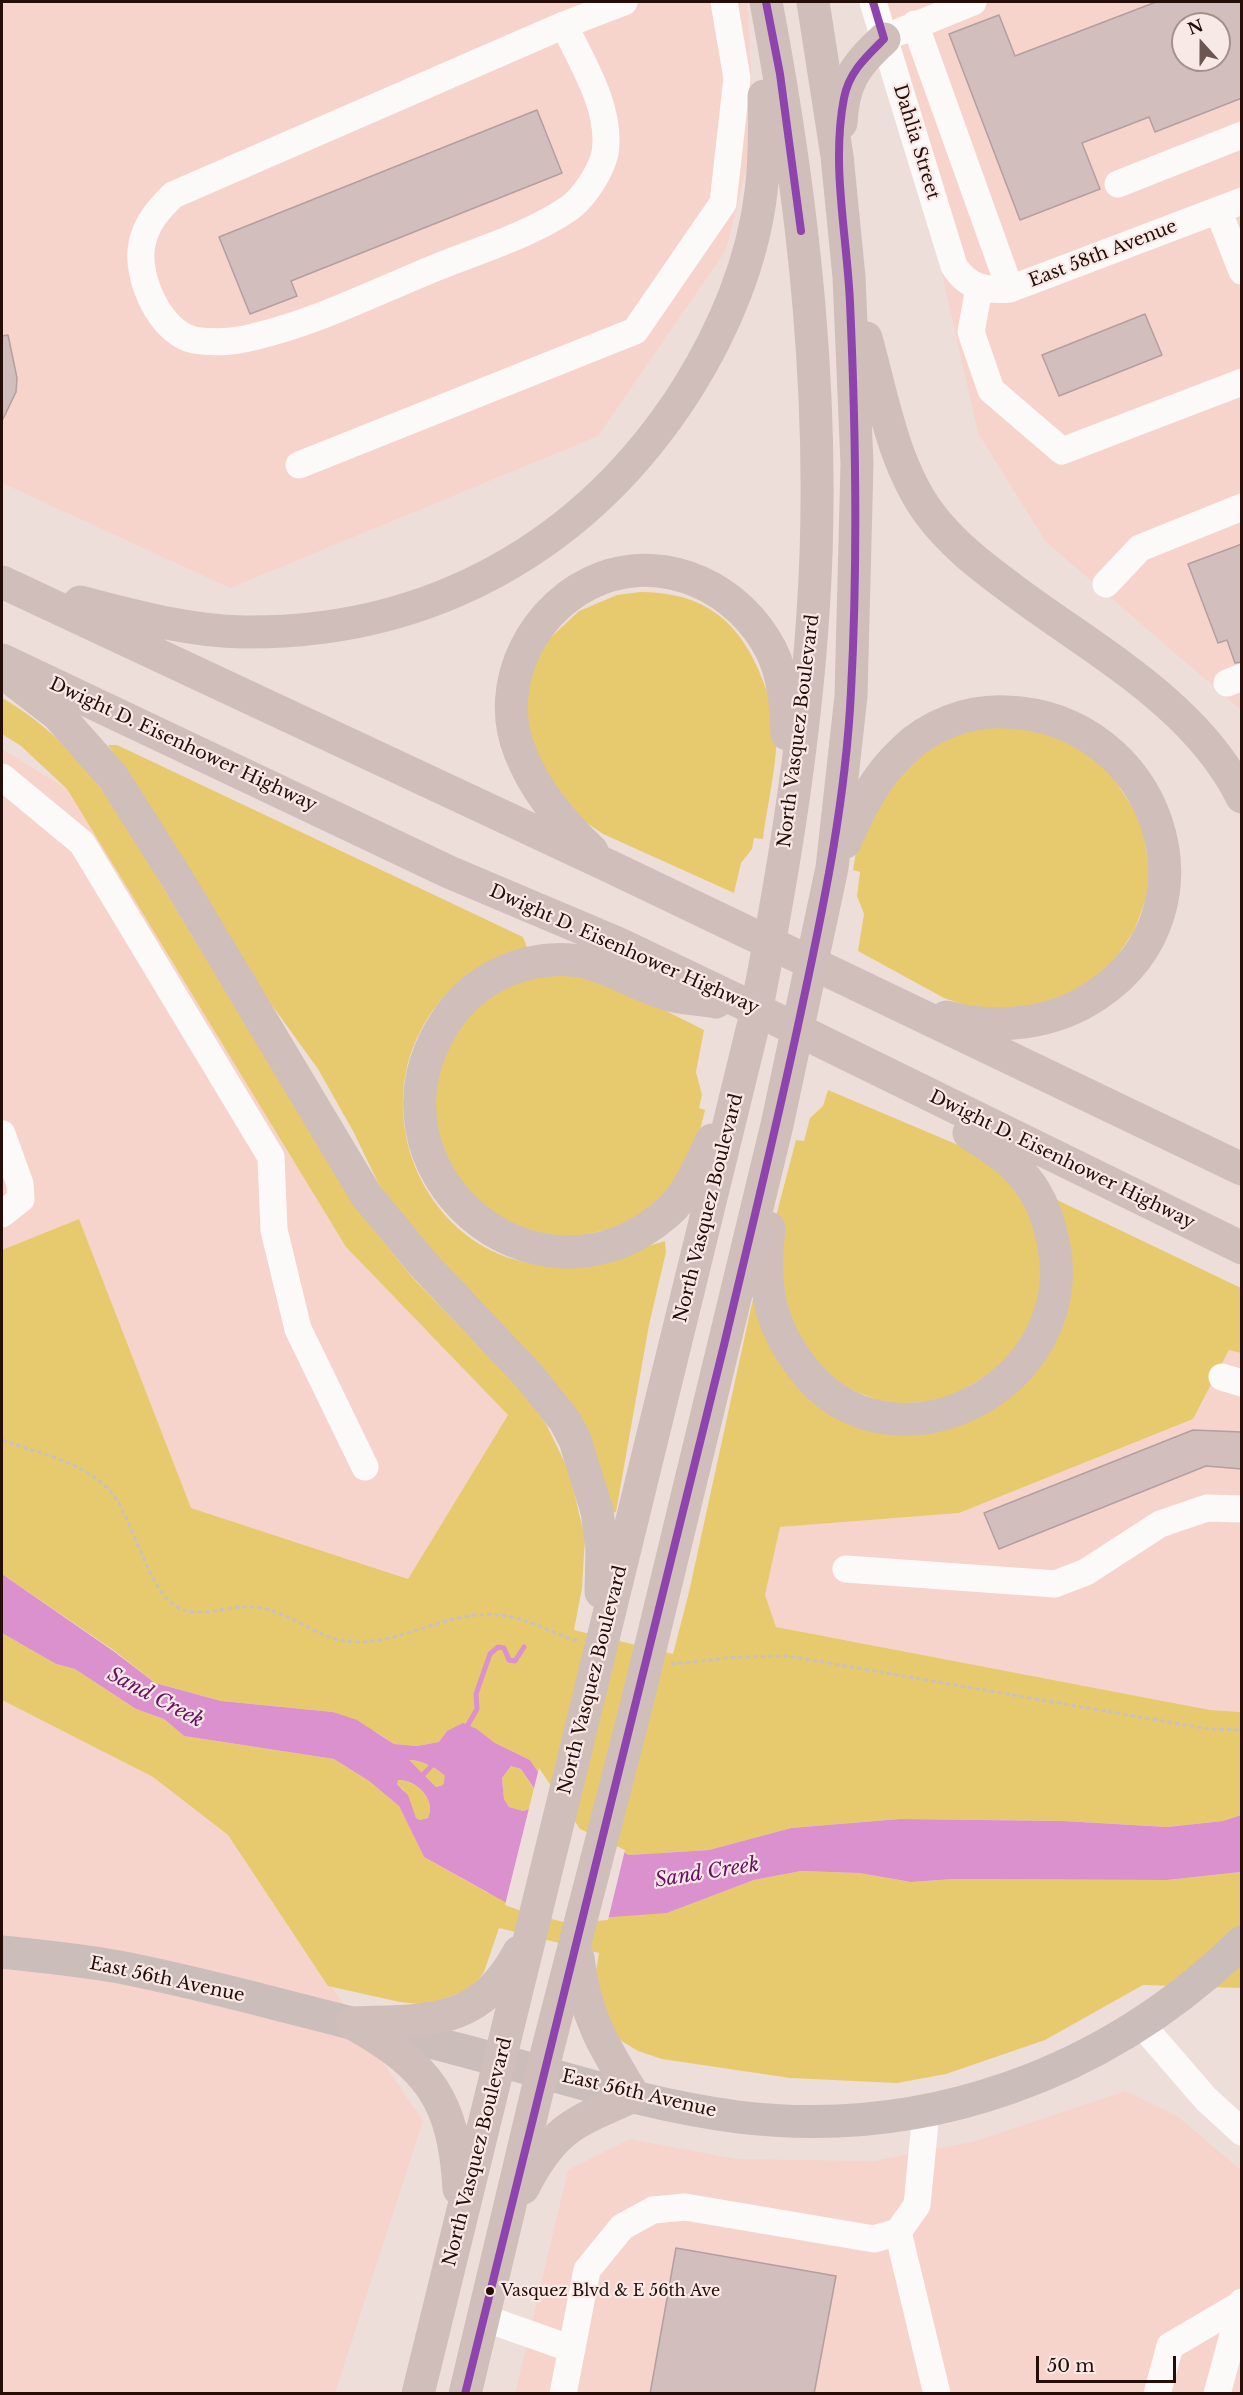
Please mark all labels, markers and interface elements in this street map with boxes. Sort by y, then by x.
north arrow [1171,12,1231,72]
text: N [1185,15,1206,39]
street label: Dahlia Street [888,82,944,202]
street label: East 58th Avenue [1026,216,1180,292]
street label: North Vasquez Boulevard [774,613,824,849]
street label: Dwight D. Eisenhower Highway [46,673,320,817]
street label: Dwight D. Eisenhower Highway [486,881,762,1019]
street label: Dwight D. Eisenhower Highway [926,1086,1198,1234]
street label: North Vasquez Boulevard [670,1091,748,1325]
street label: North Vasquez Boulevard [554,1563,632,1797]
water label: Sand Creek [103,1663,207,1733]
water label: Sand Creek [653,1853,761,1893]
street label: East 56th Avenue [88,1953,246,2007]
street label: North Vasquez Boulevard [439,2035,517,2269]
street label: East 56th Avenue [560,2066,718,2122]
place label: Vasquez Blvd & E 56th Ave [501,2281,720,2301]
marker: Vasquez Blvd & E 56th Ave [484,2285,496,2297]
scale bar [1039,2344,1178,2382]
text: 50 m [1047,2355,1095,2377]

